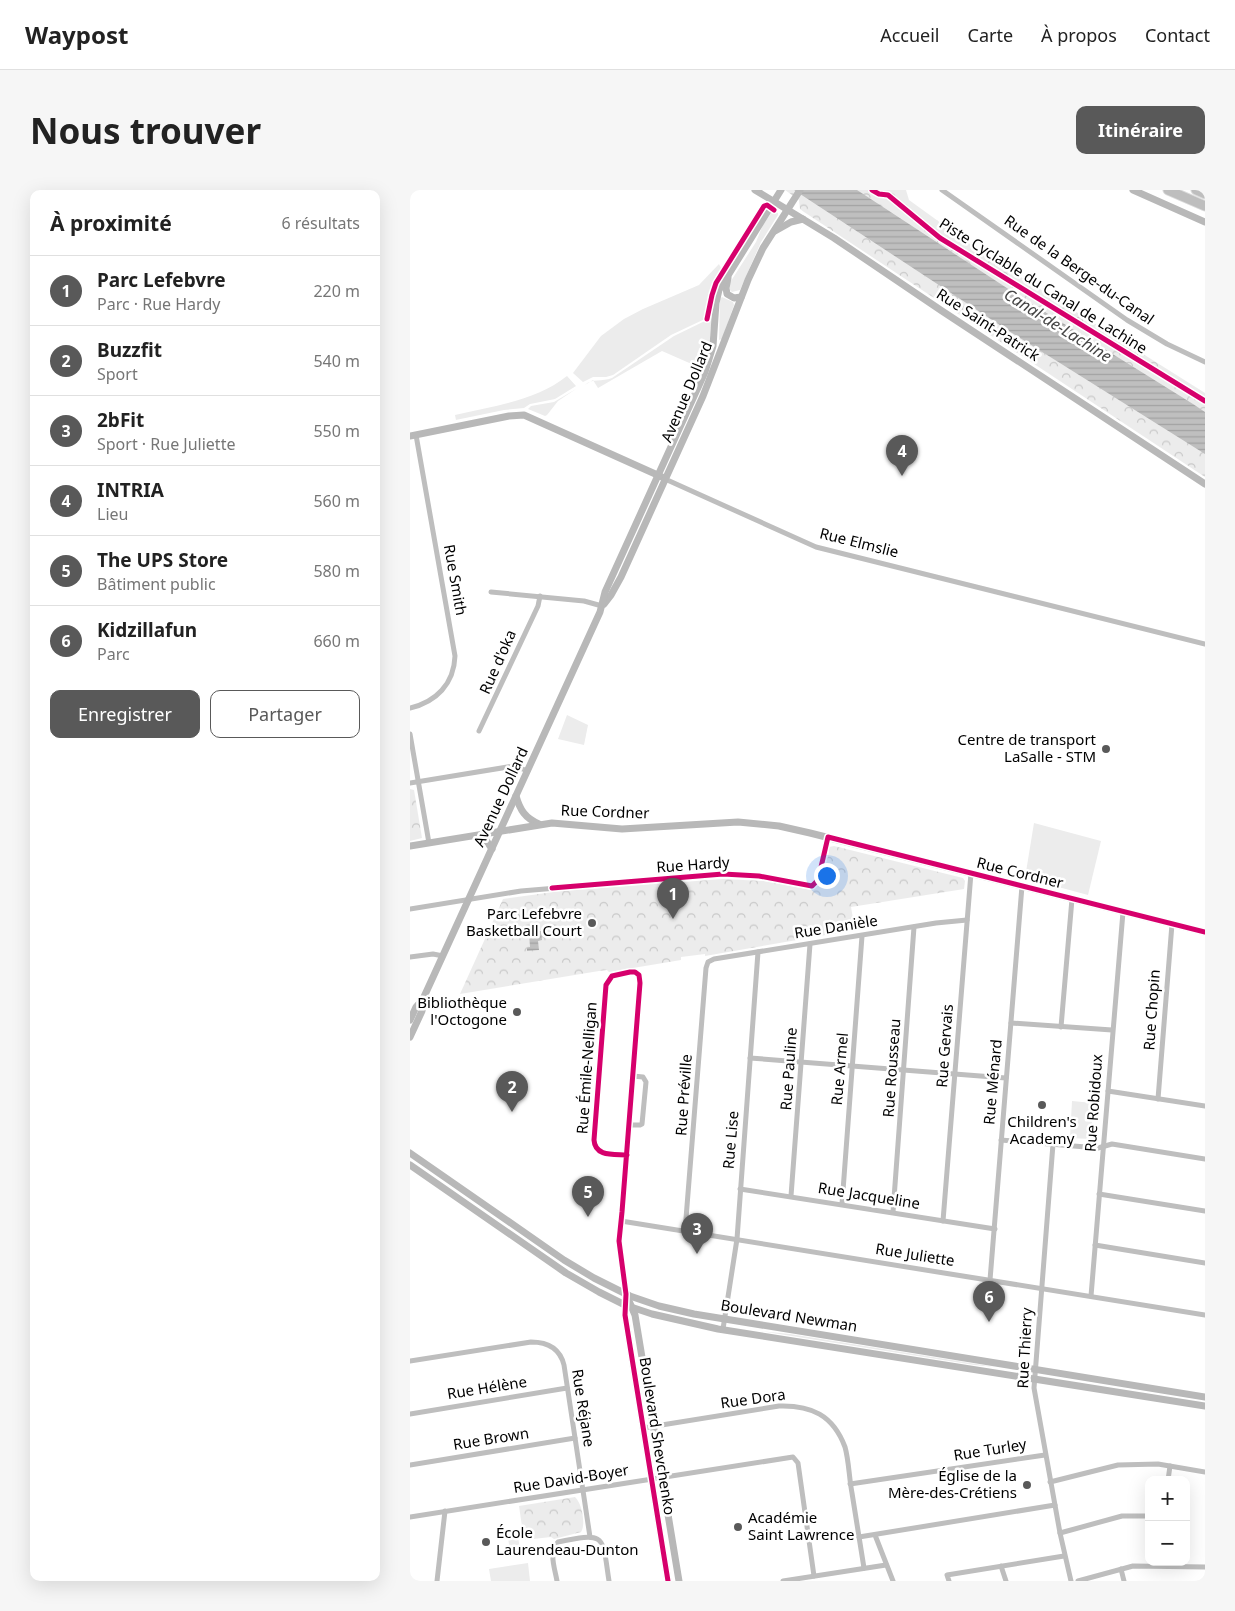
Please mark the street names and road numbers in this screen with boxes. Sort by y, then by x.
street label: Rue de la Berge-du-Canal [1001,210,1158,329]
street label: Piste Cyclable du Canal de Lachine [936,213,1151,358]
street label: Rue Saint-Patrick [933,283,1044,365]
street label: Avenue Dollard [656,338,716,445]
street label: Rue Elmslie [818,523,901,561]
street label: Rue Smith [440,543,472,617]
street label: Rue d'oka [474,626,520,697]
street label: Avenue Dollard [468,743,532,850]
street label: Rue Cordner [560,799,650,823]
street label: Rue Hardy [656,851,731,877]
street label: Rue Cordner [975,852,1066,892]
street label: Rue Danièle [793,910,879,942]
street label: Rue Chopin [1138,969,1164,1051]
street label: Rue Émile-Nelligan [571,1001,601,1135]
street label: Rue Gervais [931,1004,957,1088]
street label: Rue Rousseau [878,1018,904,1118]
street label: Rue Pauline [775,1027,801,1111]
street label: Rue Armel [826,1032,852,1106]
street label: Rue Ménard [978,1038,1006,1126]
street label: Rue Préville [670,1053,696,1136]
street label: Rue Robidoux [1080,1053,1106,1152]
street label: Rue Lise [717,1110,743,1170]
street label: Rue Jacqueline [817,1177,922,1213]
street label: Rue Juliette [874,1238,956,1270]
street label: Boulevard Newman [719,1294,859,1336]
street label: Rue Thierry [1012,1307,1036,1389]
street label: Boulevard Shevchenko [636,1355,680,1516]
street label: Rue Réjane [568,1367,600,1448]
street label: Rue Hélène [445,1371,528,1403]
street label: Rue Dora [719,1384,787,1412]
street label: Rue Brown [452,1422,530,1454]
street label: Rue Turley [952,1433,1028,1465]
street label: Rue David-Boyer [512,1459,630,1497]

